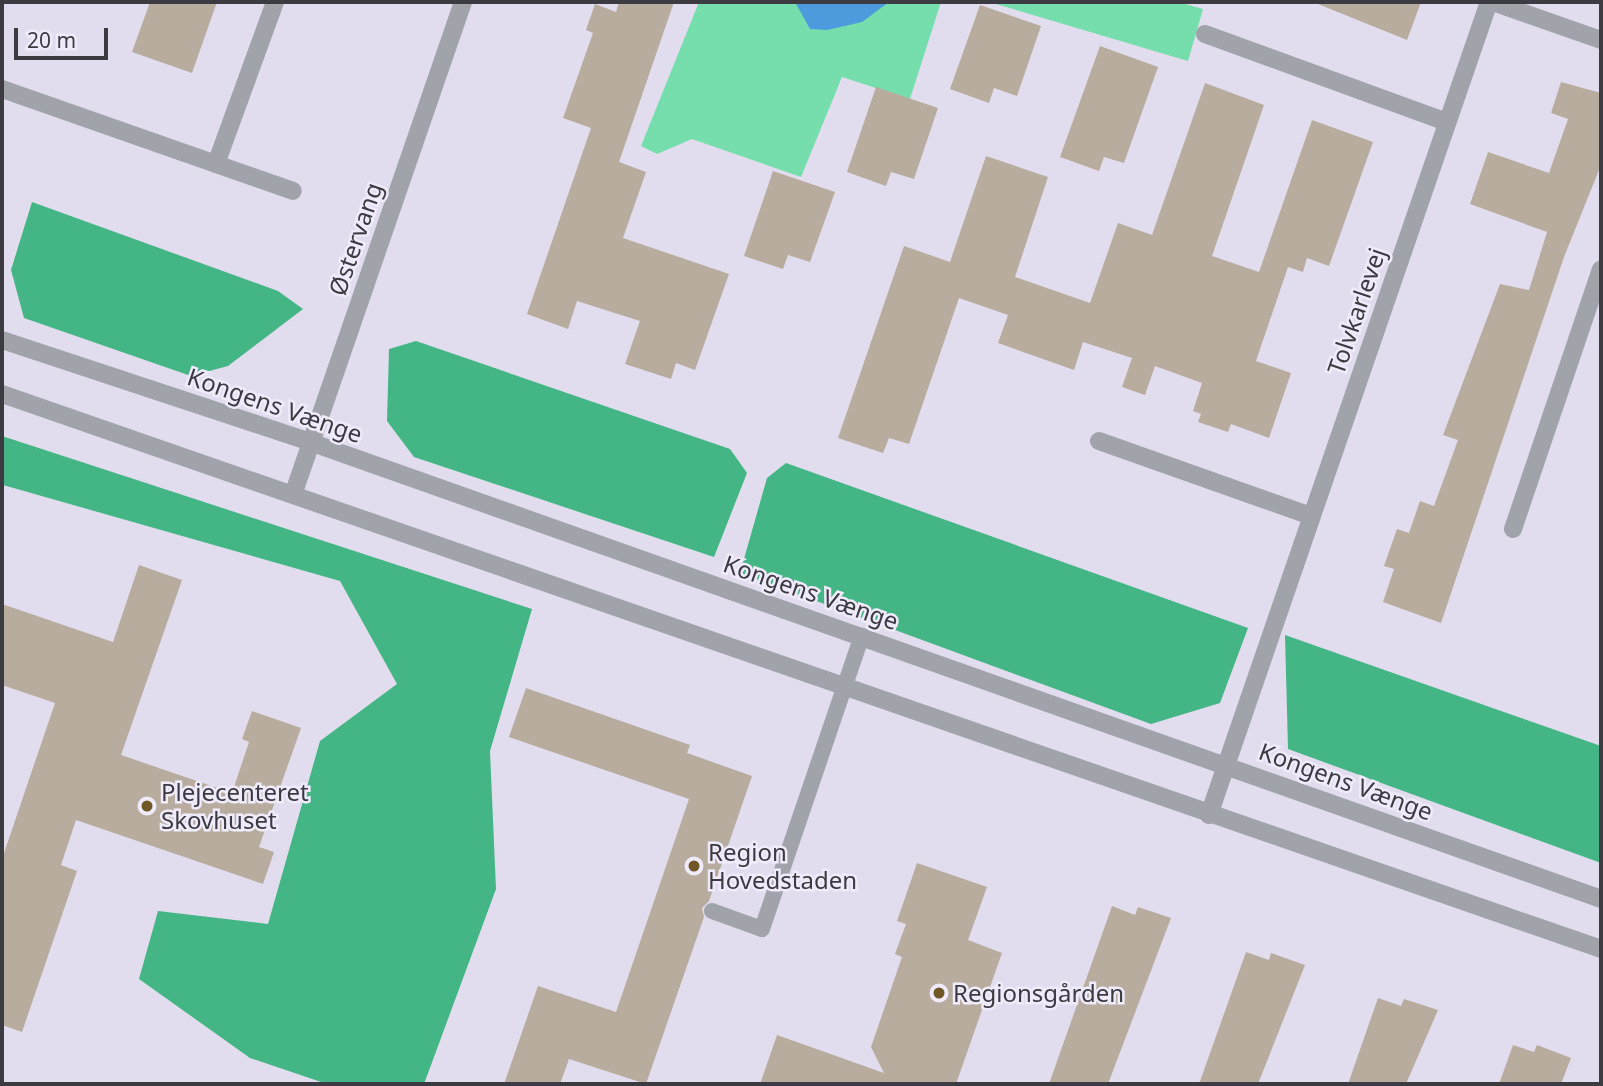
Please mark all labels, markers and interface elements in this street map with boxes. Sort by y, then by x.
scale bar [18,14,112,58]
text: 20 m [27,26,76,54]
street label: Østervang [322,179,388,299]
street label: Tolvkarlevej [1321,244,1391,378]
street label: Kongens Vænge [184,362,366,448]
street label: Kongens Vænge [720,549,902,635]
street label: Kongens Vænge [1255,736,1437,826]
place label: Plejecenteret Skovhuset [161,778,309,834]
marker: Plejecenteret Skovhuset [139,798,155,814]
place label: Region Hovedstaden [708,838,857,894]
marker: Region Hovedstaden [686,858,702,874]
place label: Regionsgården [953,979,1124,1007]
marker: Regionsgården [931,985,947,1001]

